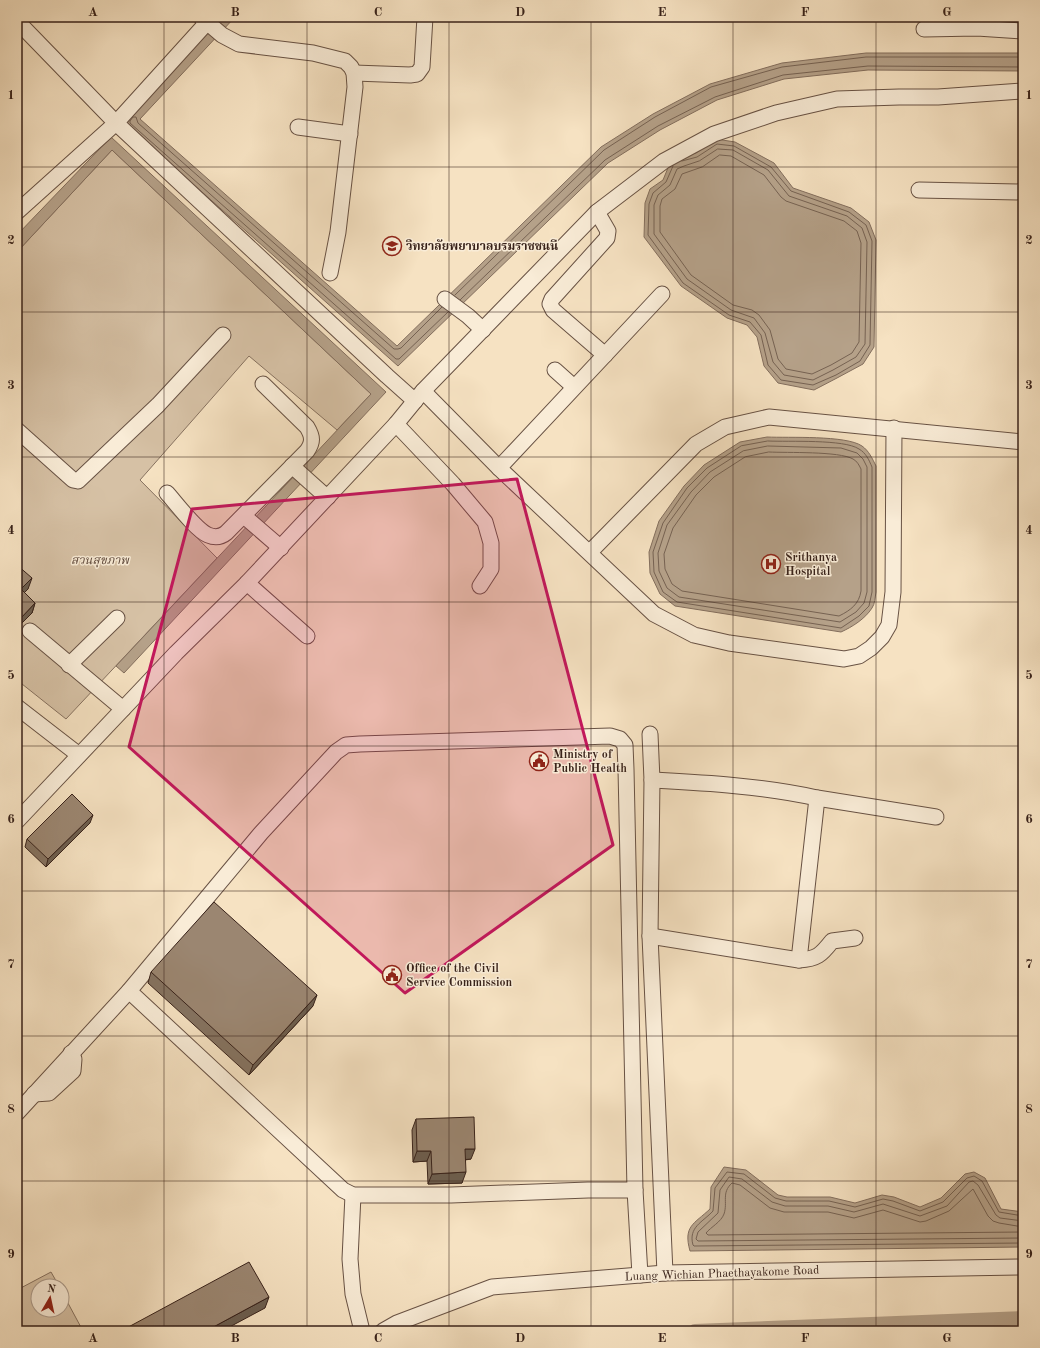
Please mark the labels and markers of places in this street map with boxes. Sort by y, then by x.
school or university icon: วิทยาลัยพยาบาลบรมราชชนนี [381,235,403,257]
place label: วิทยาลัยพยาบาลบรมราชชนนี [406,239,558,253]
place label: Srithanya Hospital [785,552,837,578]
hospital icon: Srithanya Hospital [760,553,782,575]
place label: Ministry of Public Health [553,749,627,775]
public building icon: Ministry of Public Health [528,750,550,772]
place label: Office of the Civil Service Commission [406,963,513,989]
public building icon: Office of the Civil Service Commission [381,964,403,986]

